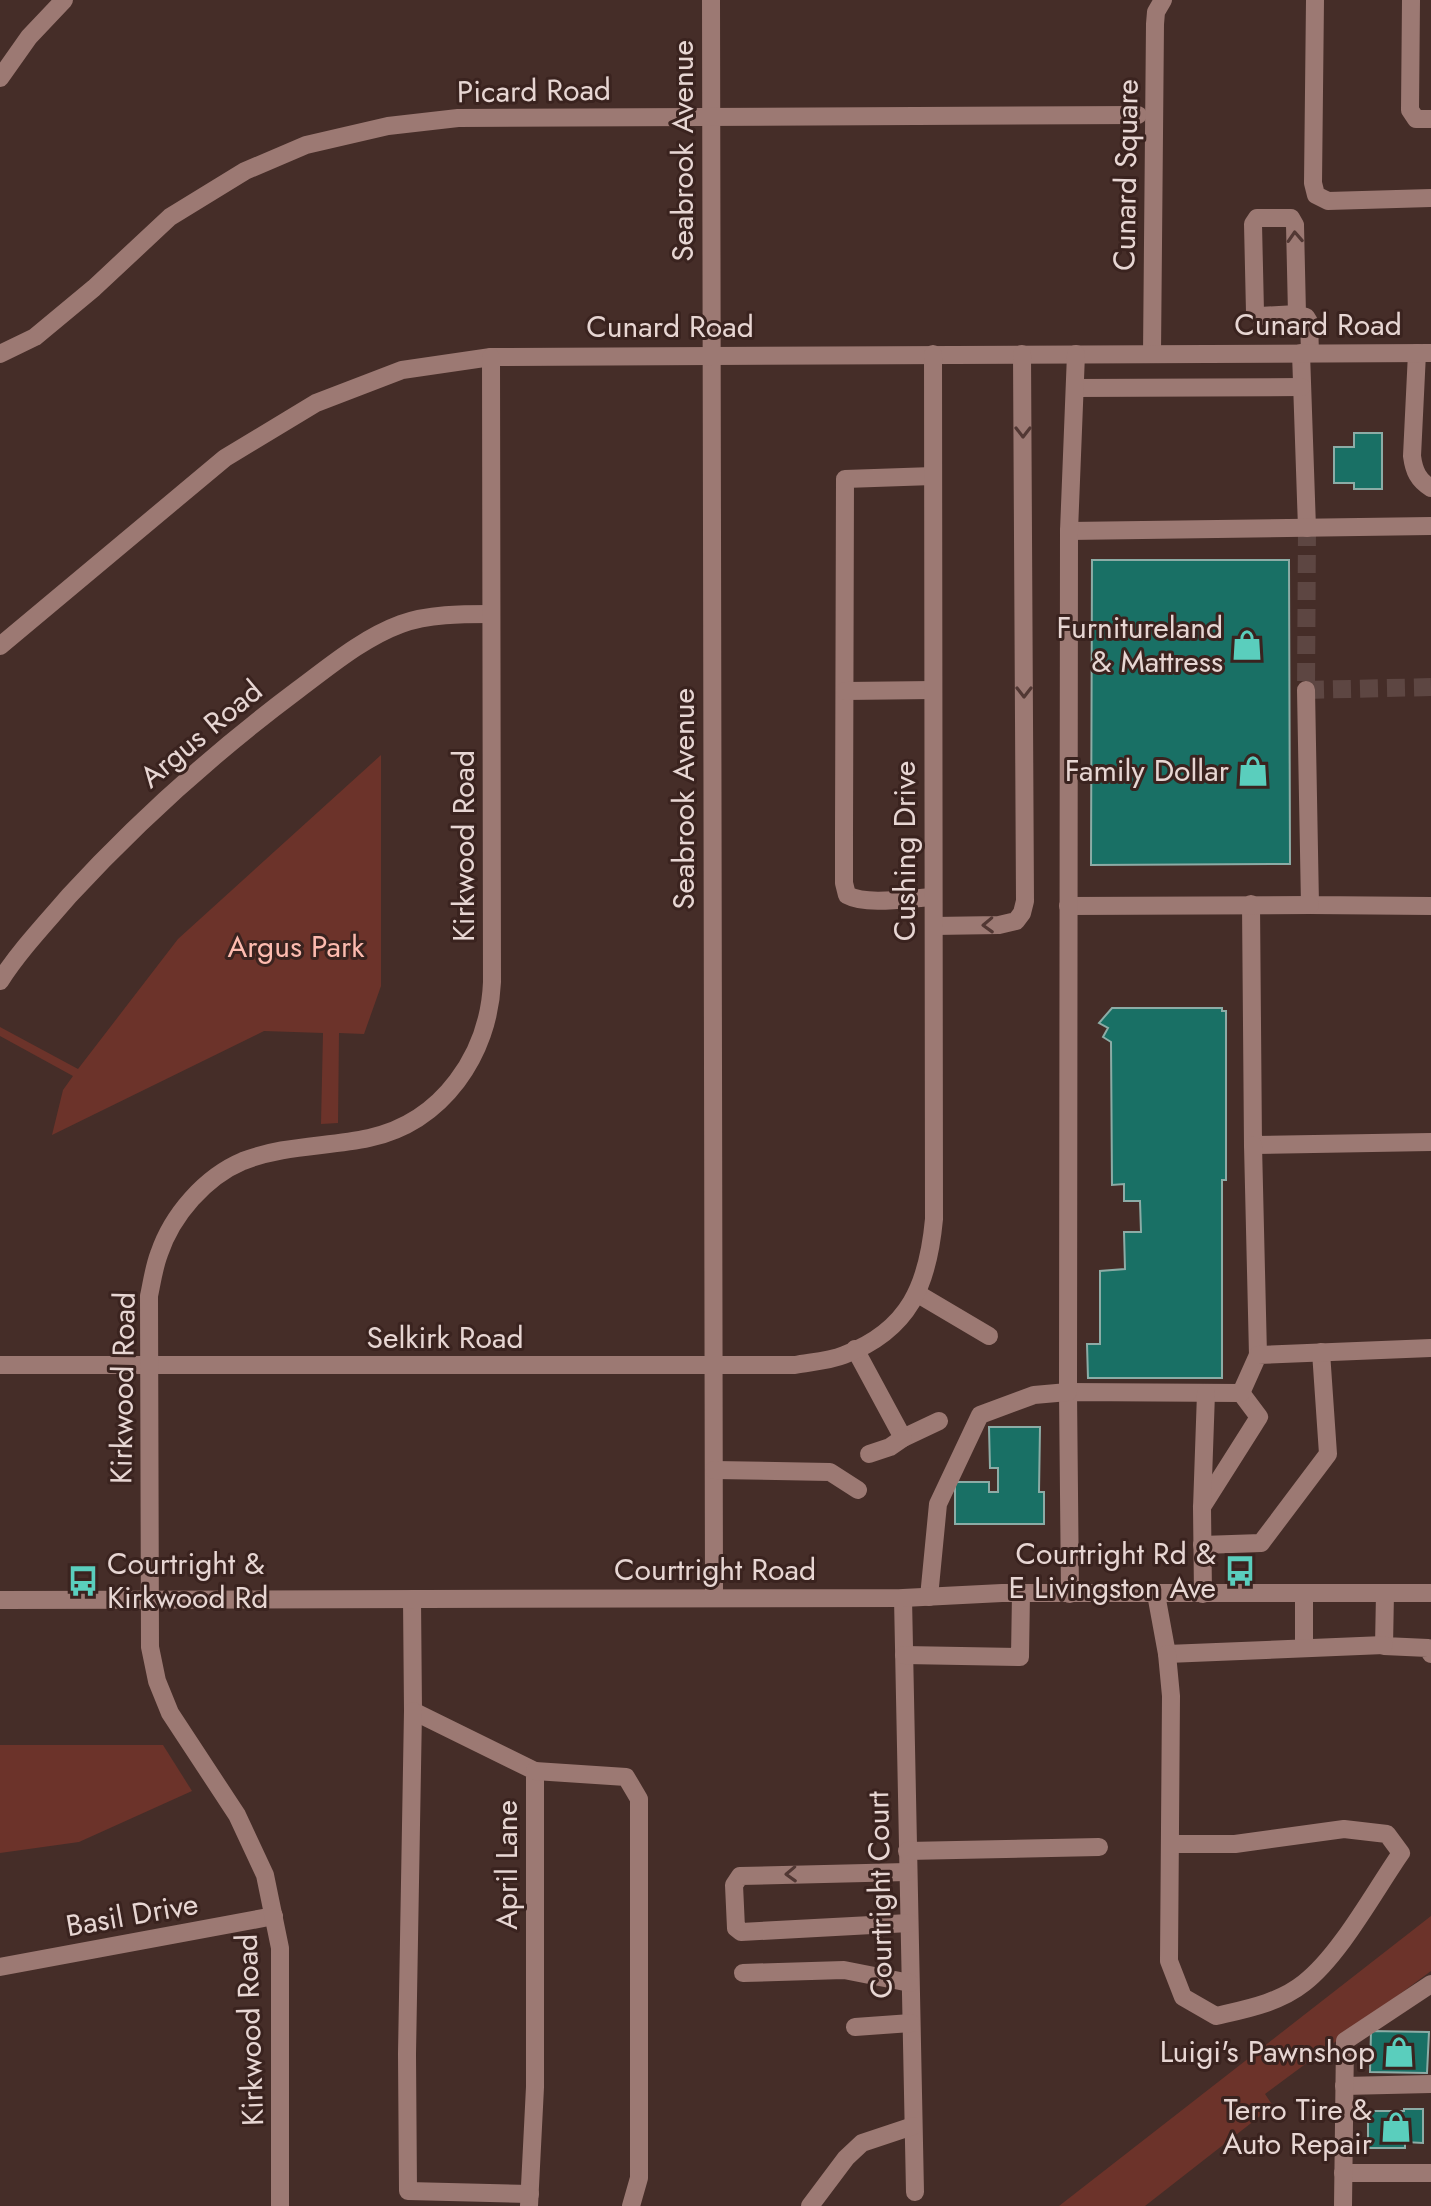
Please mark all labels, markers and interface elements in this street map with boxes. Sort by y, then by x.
street label: Seabrook Avenue [661,40,704,262]
street label: Picard Road [457,68,611,113]
street label: Cunard Square [1102,79,1149,271]
one-way arrow [1287,230,1304,243]
street label: Cunard Road [1234,303,1402,346]
street label: Cunard Road [586,305,754,348]
one-way arrow [1014,426,1032,439]
place label: Furnitureland & Mattress [1057,606,1223,683]
shop icon: Furnitureland & Mattress [1230,628,1264,662]
street label: Argus Road [130,669,271,798]
one-way arrow [1015,686,1032,699]
street label: Seabrook Avenue [662,688,705,910]
place label: Family Dollar [1065,749,1230,792]
street label: Kirkwood Road [442,750,485,942]
shop icon: Family Dollar [1236,754,1270,788]
street label: Cushing Drive [883,761,926,941]
one-way arrow [981,916,994,933]
park label: Argus Park [227,925,365,968]
street label: Kirkwood Road [99,1292,146,1484]
street label: Selkirk Road [367,1316,524,1359]
place label: Courtright Rd & E Livingston Ave [1008,1532,1216,1609]
place label: Courtright & Kirkwood Rd [107,1542,268,1619]
street label: Courtright Road [614,1548,816,1591]
bus stop icon: Courtright Rd & E Livingston Ave [1223,1554,1257,1588]
bus stop icon: Courtright & Kirkwood Rd [66,1564,100,1598]
street label: Courtright Court [856,1790,903,1999]
street label: April Lane [485,1800,528,1930]
one-way arrow [784,1866,797,1883]
street label: Basil Drive [62,1882,201,1947]
street label: Kirkwood Road [225,1933,274,2127]
place label: Luigi's Pawnshop [1160,2030,1375,2073]
shop icon: Luigi's Pawnshop [1382,2035,1416,2069]
place label: Terro Tire & Auto Repair [1223,2088,1373,2165]
shop icon: Terro Tire & Auto Repair [1379,2110,1413,2144]

